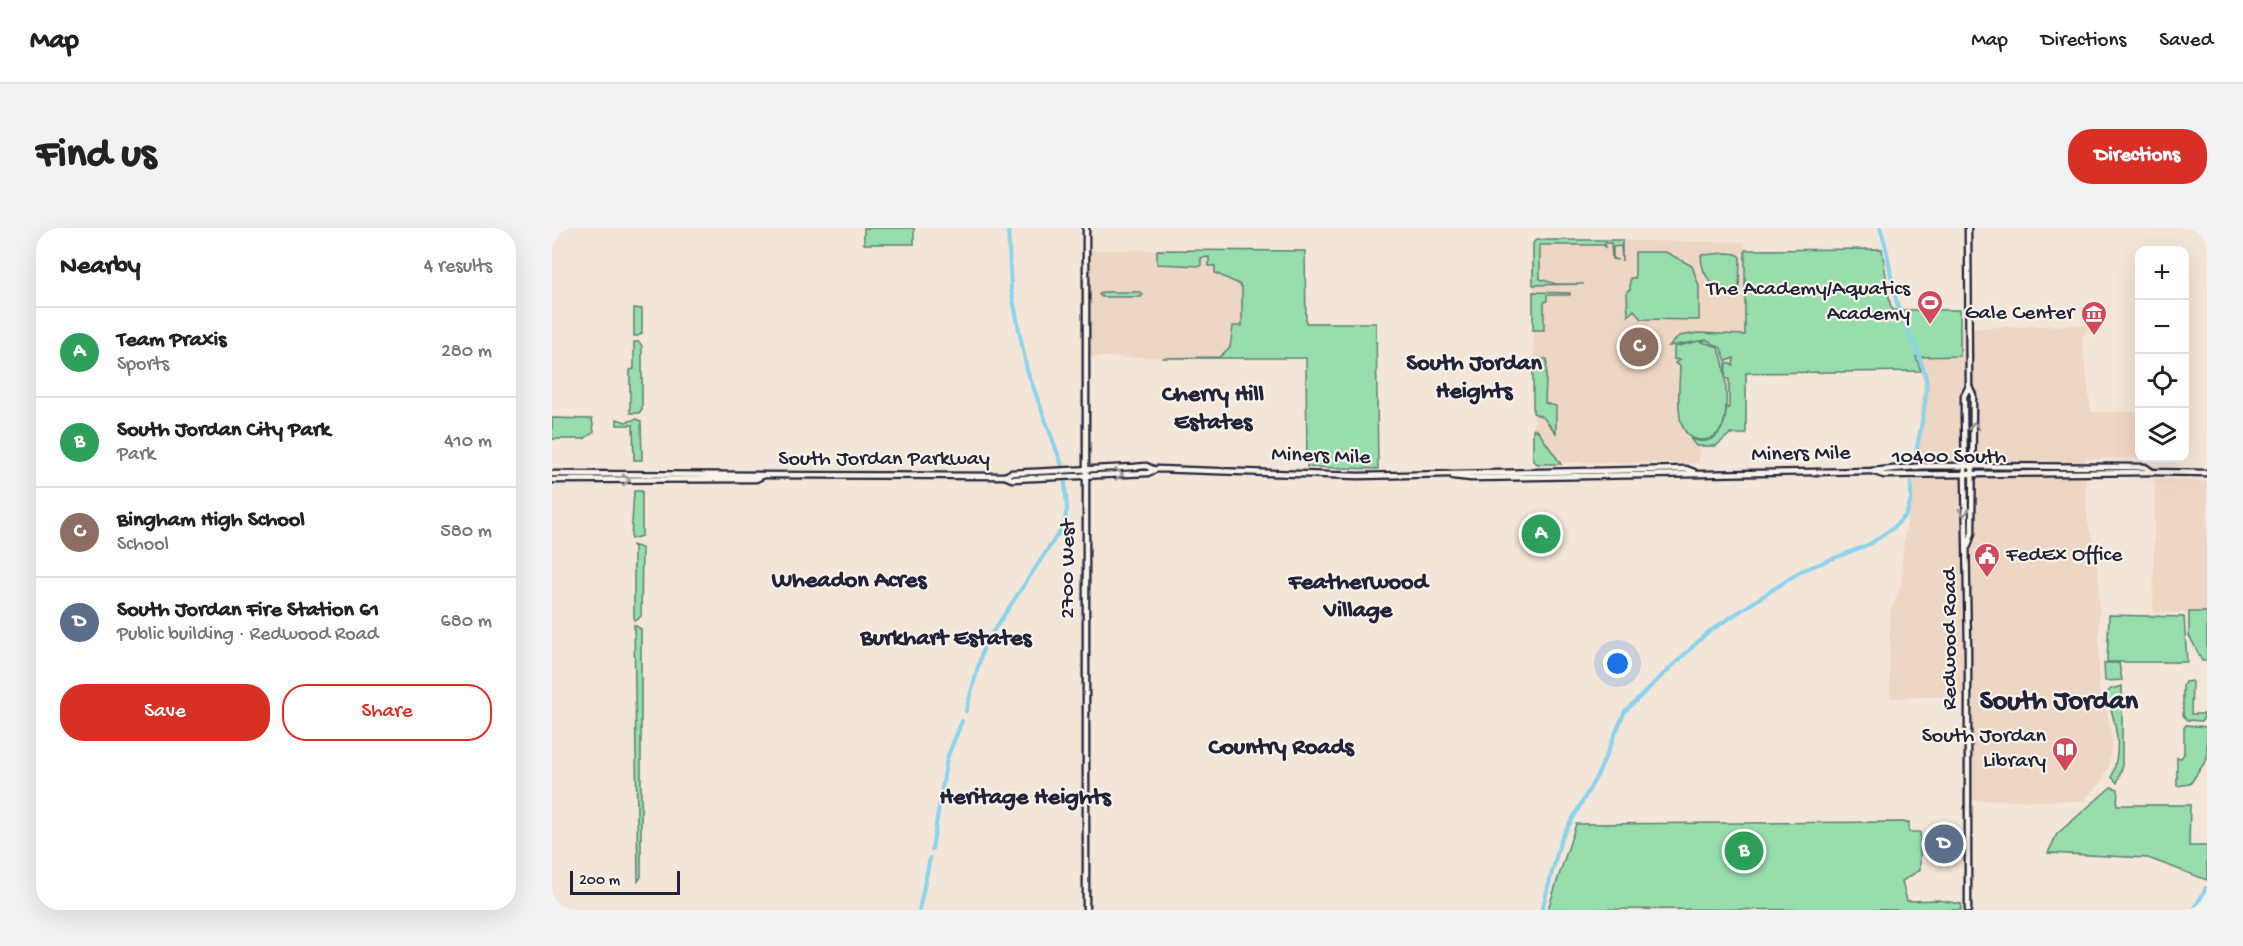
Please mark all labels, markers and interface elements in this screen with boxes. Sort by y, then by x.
text: Map [30,25,79,58]
text: Map [1971,29,2008,54]
text: Directions [2041,29,2126,54]
text: Saved [2159,29,2213,54]
button: Directions [2068,129,2207,184]
text: Find us [36,132,156,181]
map controls [2135,246,2189,462]
button: + [2135,246,2189,300]
text: Nearby [60,252,141,283]
text: 4 results [424,256,492,279]
place label: The Academy/Aquatics Academy [1705,277,1911,328]
sports icon: The Academy/Aquatics Academy [1915,288,1945,326]
museum icon: Gale Center [2079,299,2109,337]
button: − [2135,300,2189,354]
place label: Gale Center [1965,301,2076,327]
pin: C [1620,324,1658,370]
text: Team Praxis [117,328,226,354]
text: A [74,341,85,364]
text: 280 m [441,341,492,364]
district label: South Jordan Heights [1406,350,1542,407]
text: Sports [117,354,169,377]
button: locate [2135,354,2189,408]
district label: Cherry Hill Estates [1162,381,1264,438]
button: layers [2135,408,2189,462]
text: South Jordan City Park [117,418,330,444]
one-way arrow [1968,421,1980,430]
text: B [74,431,85,454]
text: 410 m [444,431,492,454]
street label: Miners Mile [1751,441,1851,469]
street label: Miners Mile [1271,442,1372,472]
text: Park [117,444,155,467]
street label: 10400 South [1891,445,2007,471]
street label: South Jordan Parkway [778,447,990,473]
one-way arrow [1115,468,1124,481]
one-way arrow [622,474,631,486]
one-way arrow [1958,507,1970,516]
text: Bingham High School [117,508,305,534]
pin: A [1522,512,1560,556]
street label: 2700 West [1056,517,1082,619]
text: C [74,521,85,544]
text: 580 m [440,521,492,544]
text: School [117,534,169,557]
public building icon: FedEx Office [1972,541,2002,579]
place label: FedEx Office [2005,543,2123,569]
street label: Redwood Road [1938,566,1964,710]
district label: Wheadon Acres [771,567,927,596]
district label: Featherwood Village [1287,569,1431,626]
text: South Jordan Fire Station 61 [117,598,379,624]
text: D [73,611,86,634]
text: 680 m [441,611,492,634]
text: Public building · Redwood Road [117,624,379,647]
district label: Burkhart Estates [860,625,1033,654]
your location [1603,649,1632,678]
button: Save [60,684,270,741]
button: Share [282,684,492,741]
district label: South Jordan [1980,686,2139,719]
place label: South Jordan Library [1922,724,2047,775]
district label: Country Roads [1208,734,1355,763]
library icon: South Jordan Library [2050,735,2080,773]
district label: Heritage Heights [939,784,1112,813]
pin: D [1924,822,1964,866]
pin: B [1724,828,1764,874]
scale bar [570,868,680,896]
text: 200 m [579,872,620,891]

